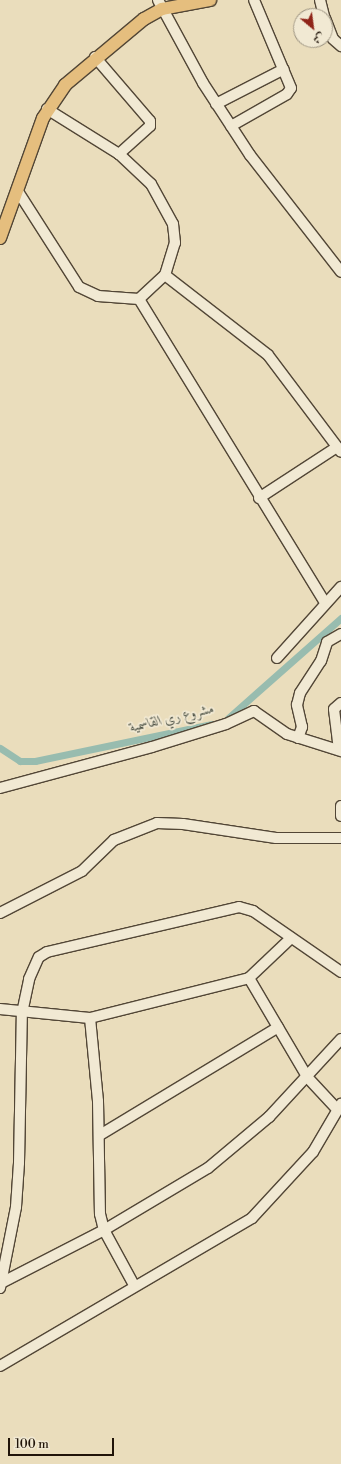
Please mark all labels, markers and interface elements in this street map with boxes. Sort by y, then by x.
north arrow [293,8,333,48]
text: ش [310,29,327,46]
water label: مشروع ري القاسمية [128,700,216,736]
scale bar [10,1430,116,1456]
text: 100 m [15,1437,49,1452]

